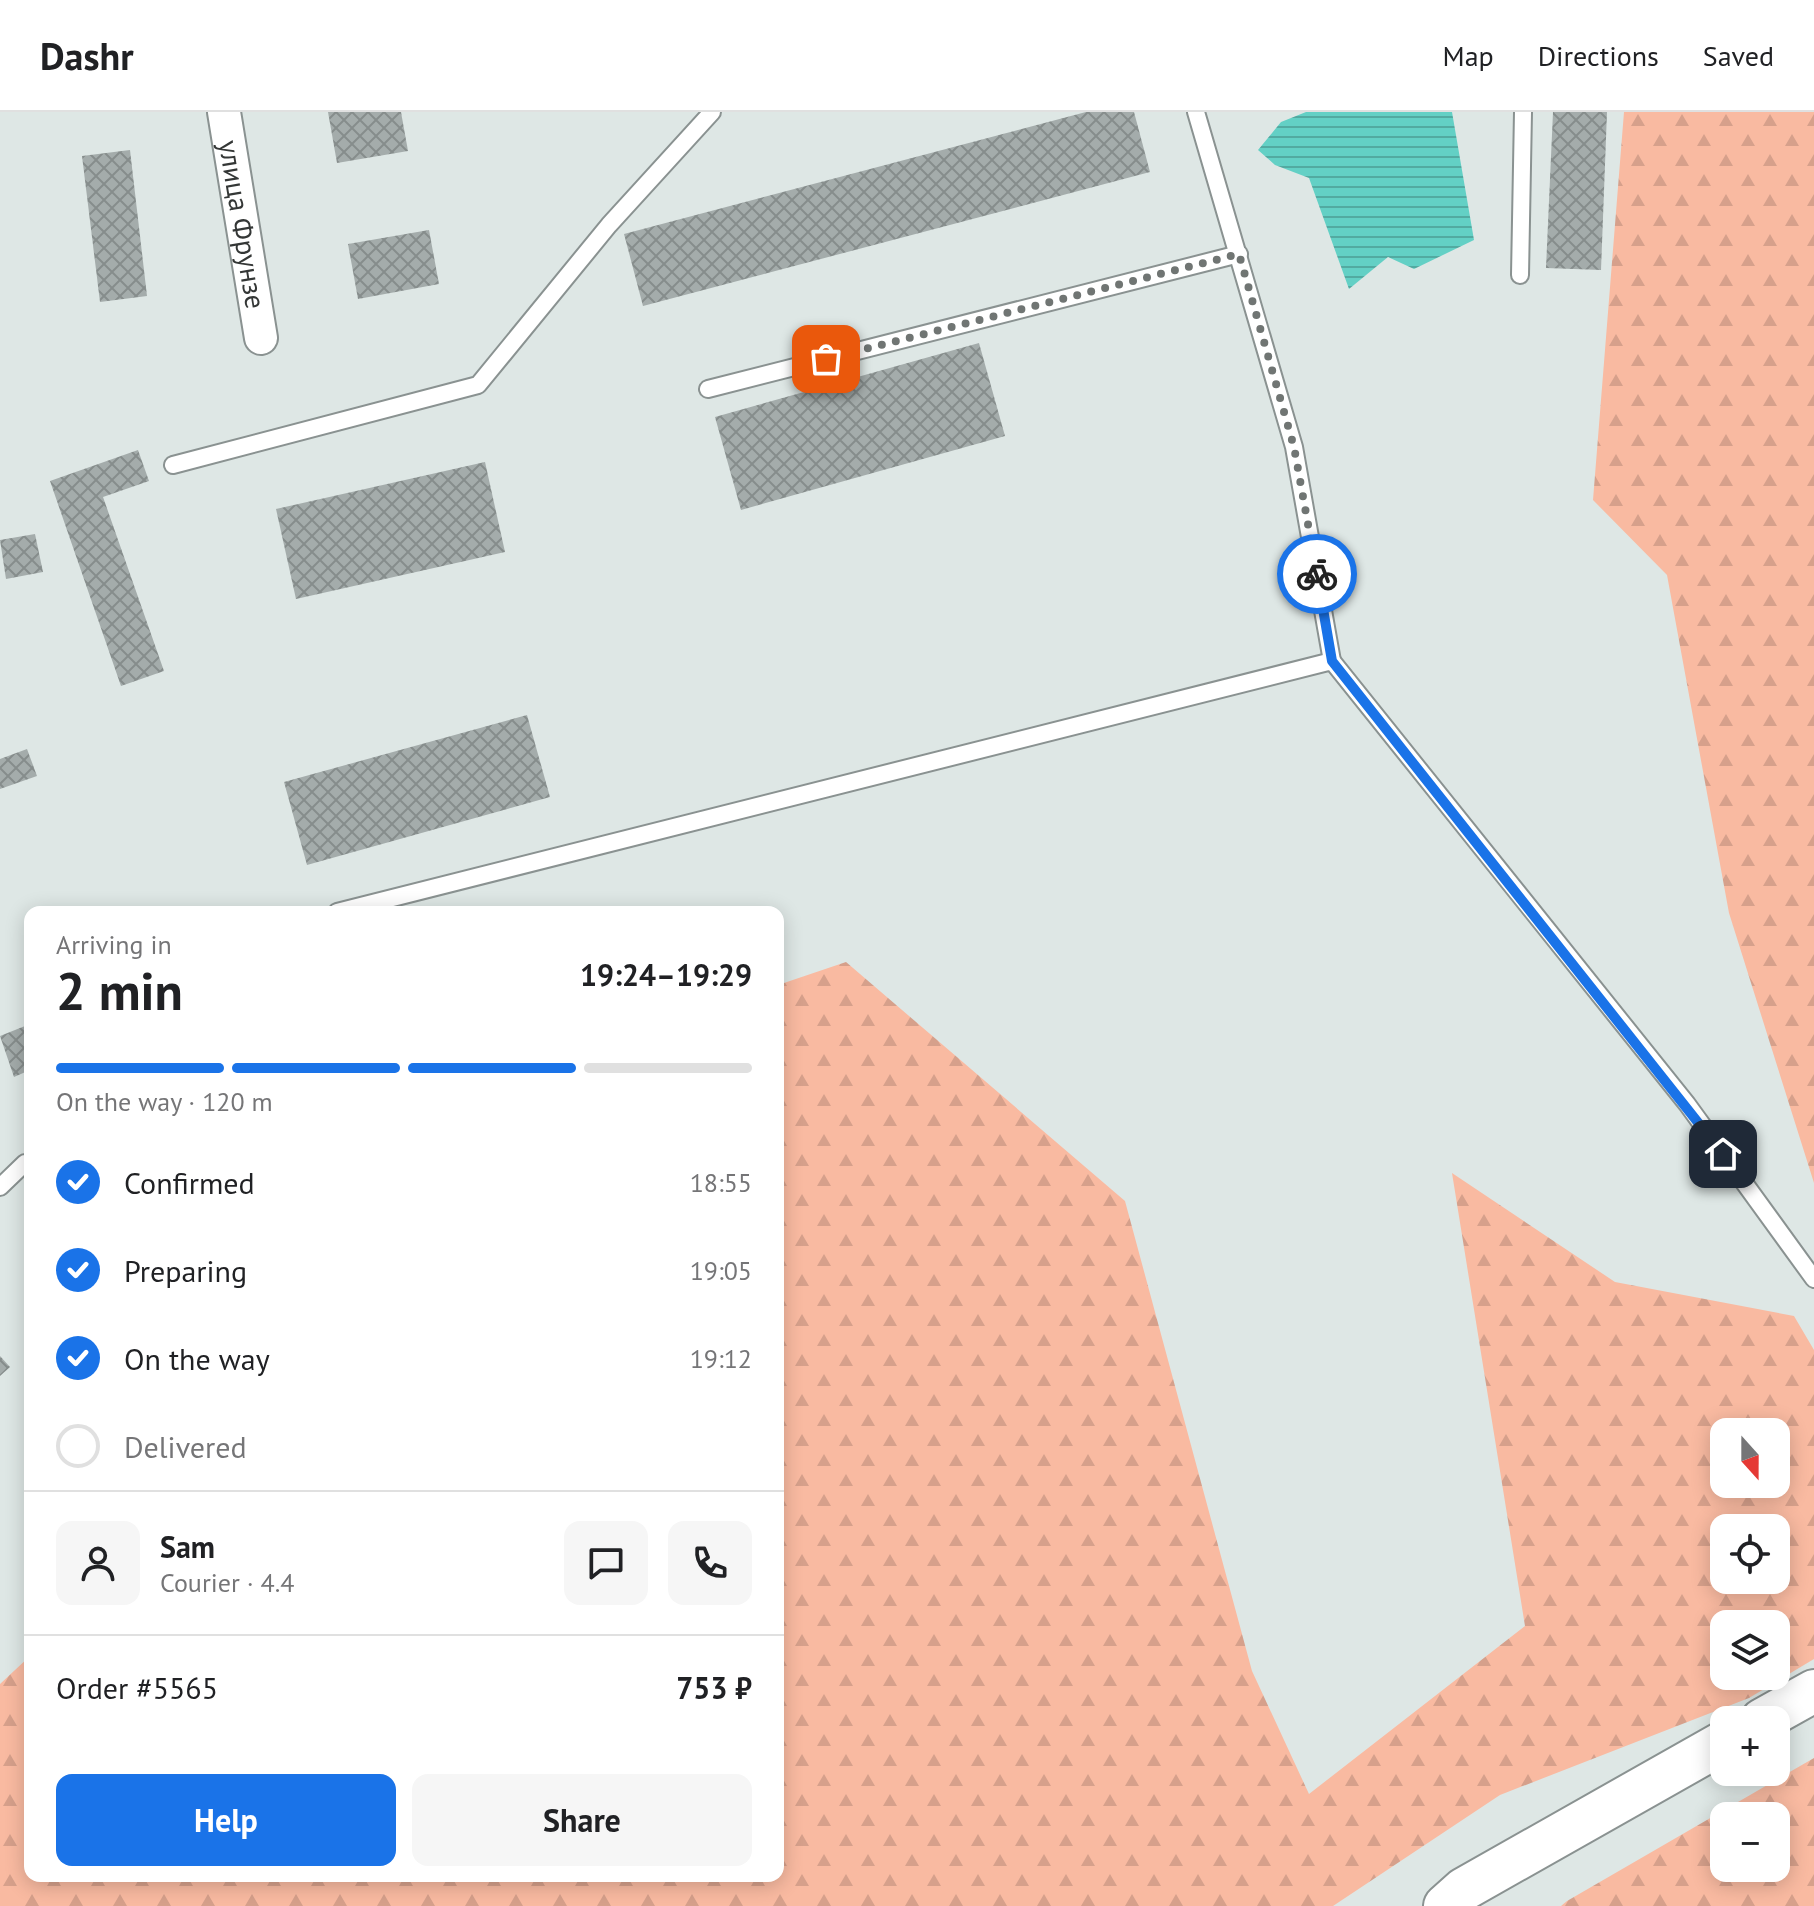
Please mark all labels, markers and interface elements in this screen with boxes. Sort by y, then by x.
text: Dashr [40,31,134,80]
text: Map [1443,37,1494,74]
text: Directions [1538,37,1659,74]
text: Saved [1703,37,1774,74]
street label: улица Фрунзе [211,137,275,311]
pin [792,325,860,393]
icon: bag [804,337,848,381]
courier [1277,534,1357,614]
icon: bike [1295,552,1339,596]
text: Arriving in [56,928,172,961]
text: 19:24–19:29 [580,955,752,994]
text: 2 min [56,957,183,1024]
text: On the way · 120 m [56,1085,273,1118]
pin [1689,1120,1757,1188]
icon: home [1701,1132,1745,1176]
icon: check [56,1160,100,1204]
text: Confirmed [124,1163,255,1202]
text: 18:55 [690,1166,752,1199]
icon: check [56,1248,100,1292]
text: Preparing [124,1251,247,1290]
text: 19:05 [690,1254,752,1287]
icon: check [56,1336,100,1380]
text: On the way [124,1339,270,1378]
text: 19:12 [690,1342,752,1375]
north arrow [1710,1418,1790,1498]
map controls [1710,1418,1790,1882]
text: Delivered [124,1427,247,1466]
button: locate [1710,1514,1790,1594]
button: person [56,1521,140,1605]
button: chat [564,1521,648,1605]
button: phone [668,1521,752,1605]
text: Sam [160,1527,215,1566]
text: Courier · 4.4 [160,1566,294,1599]
button: layers [1710,1610,1790,1690]
text: Order #5565 [56,1668,218,1707]
text: 753 ₽ [676,1668,752,1707]
button: + [1710,1706,1790,1786]
button: Help [56,1774,396,1866]
button: Share [412,1774,752,1866]
button: − [1710,1802,1790,1882]

